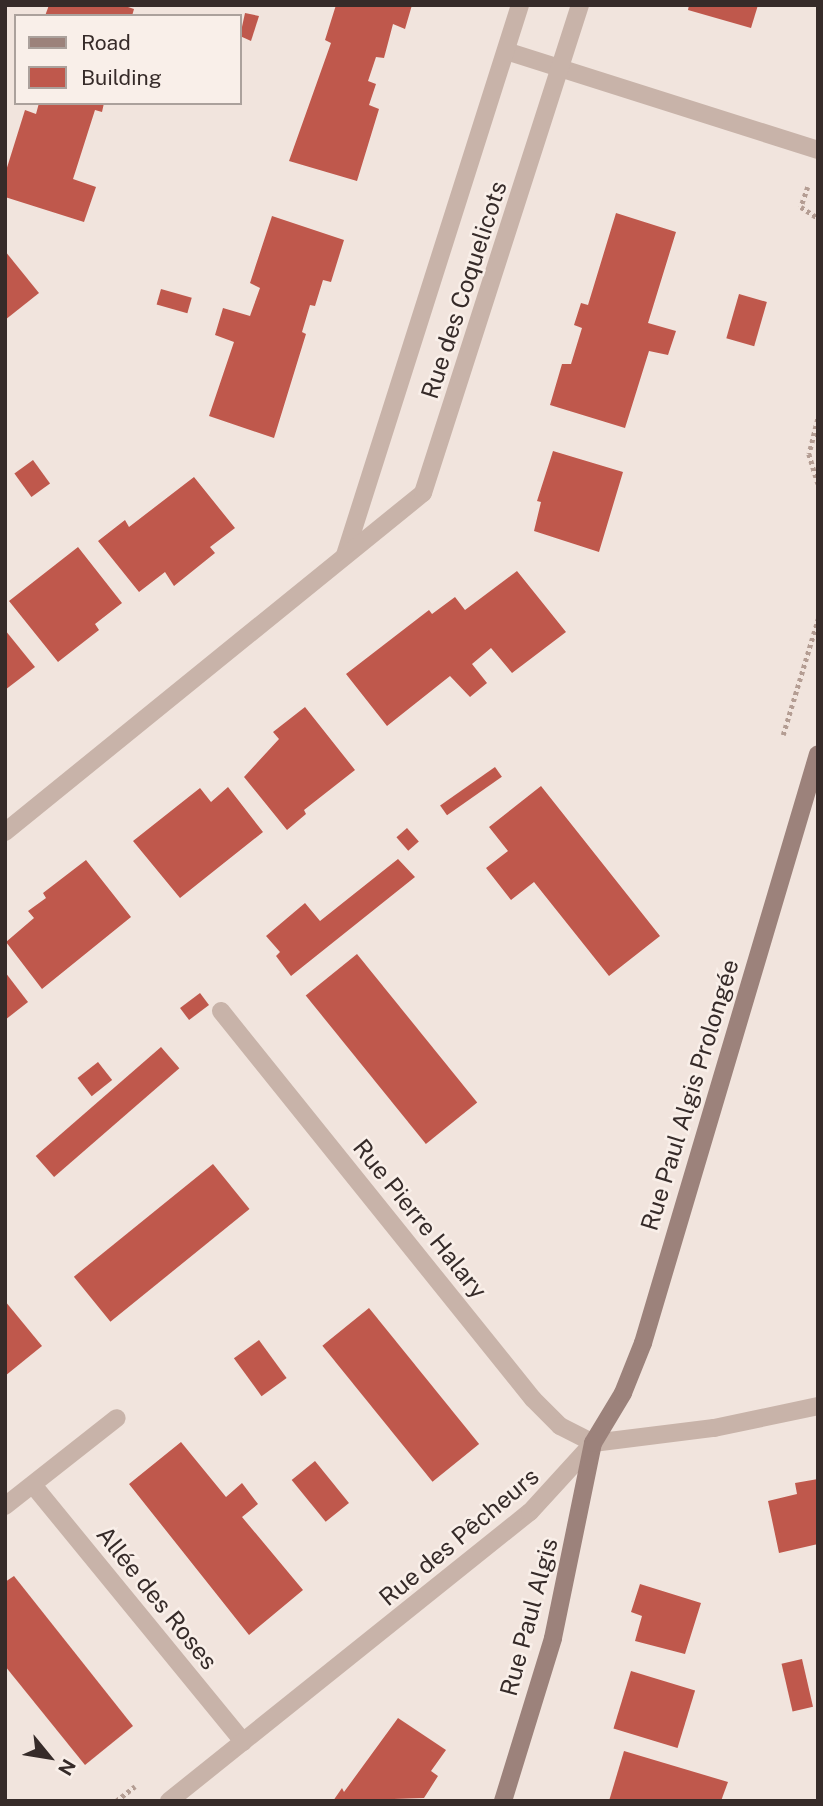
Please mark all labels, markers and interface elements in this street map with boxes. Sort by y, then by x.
legend [14,14,242,105]
text: Road [81,30,131,55]
text: Building [81,65,162,90]
street label: Rue des Coquelicots [415,177,513,403]
street label: Rue Paul Algis Prolongée [635,956,745,1234]
street label: Rue Pierre Halary [347,1133,493,1305]
street label: Rue des Pêcheurs [373,1462,545,1612]
street label: Allée des Roses [90,1520,224,1676]
street label: Rue Paul Algis [494,1535,564,1699]
north arrow [14,1722,84,1792]
text: N [54,1756,80,1779]

